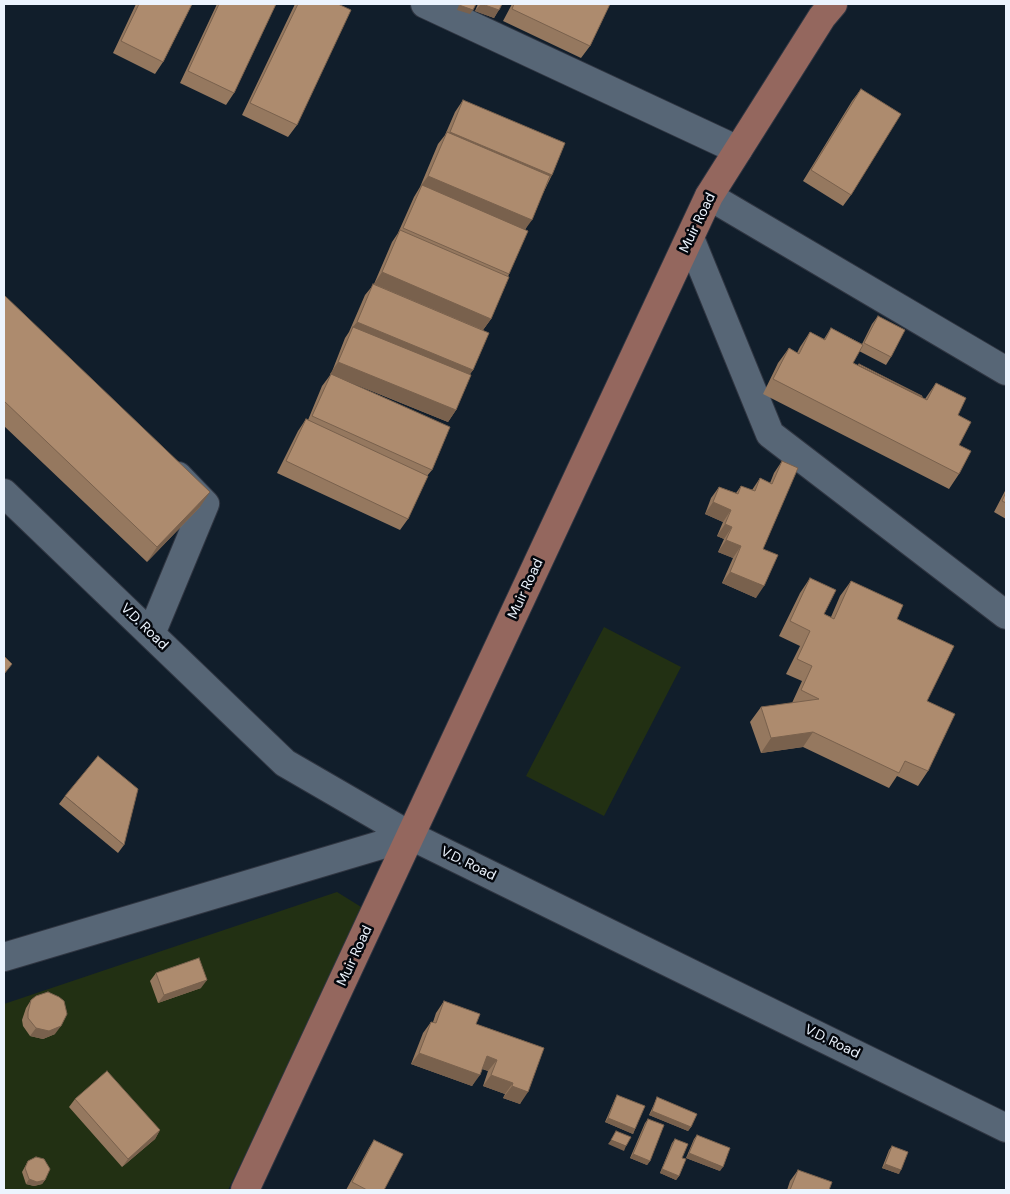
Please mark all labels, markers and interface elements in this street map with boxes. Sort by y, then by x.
street label: Muir Road [676,190,720,256]
street label: Muir Road [505,556,547,622]
street label: V.D. Road [117,600,171,654]
street label: V.D. Road [438,843,498,885]
street label: Muir Road [334,923,376,989]
street label: V.D. Road [802,1021,862,1063]

